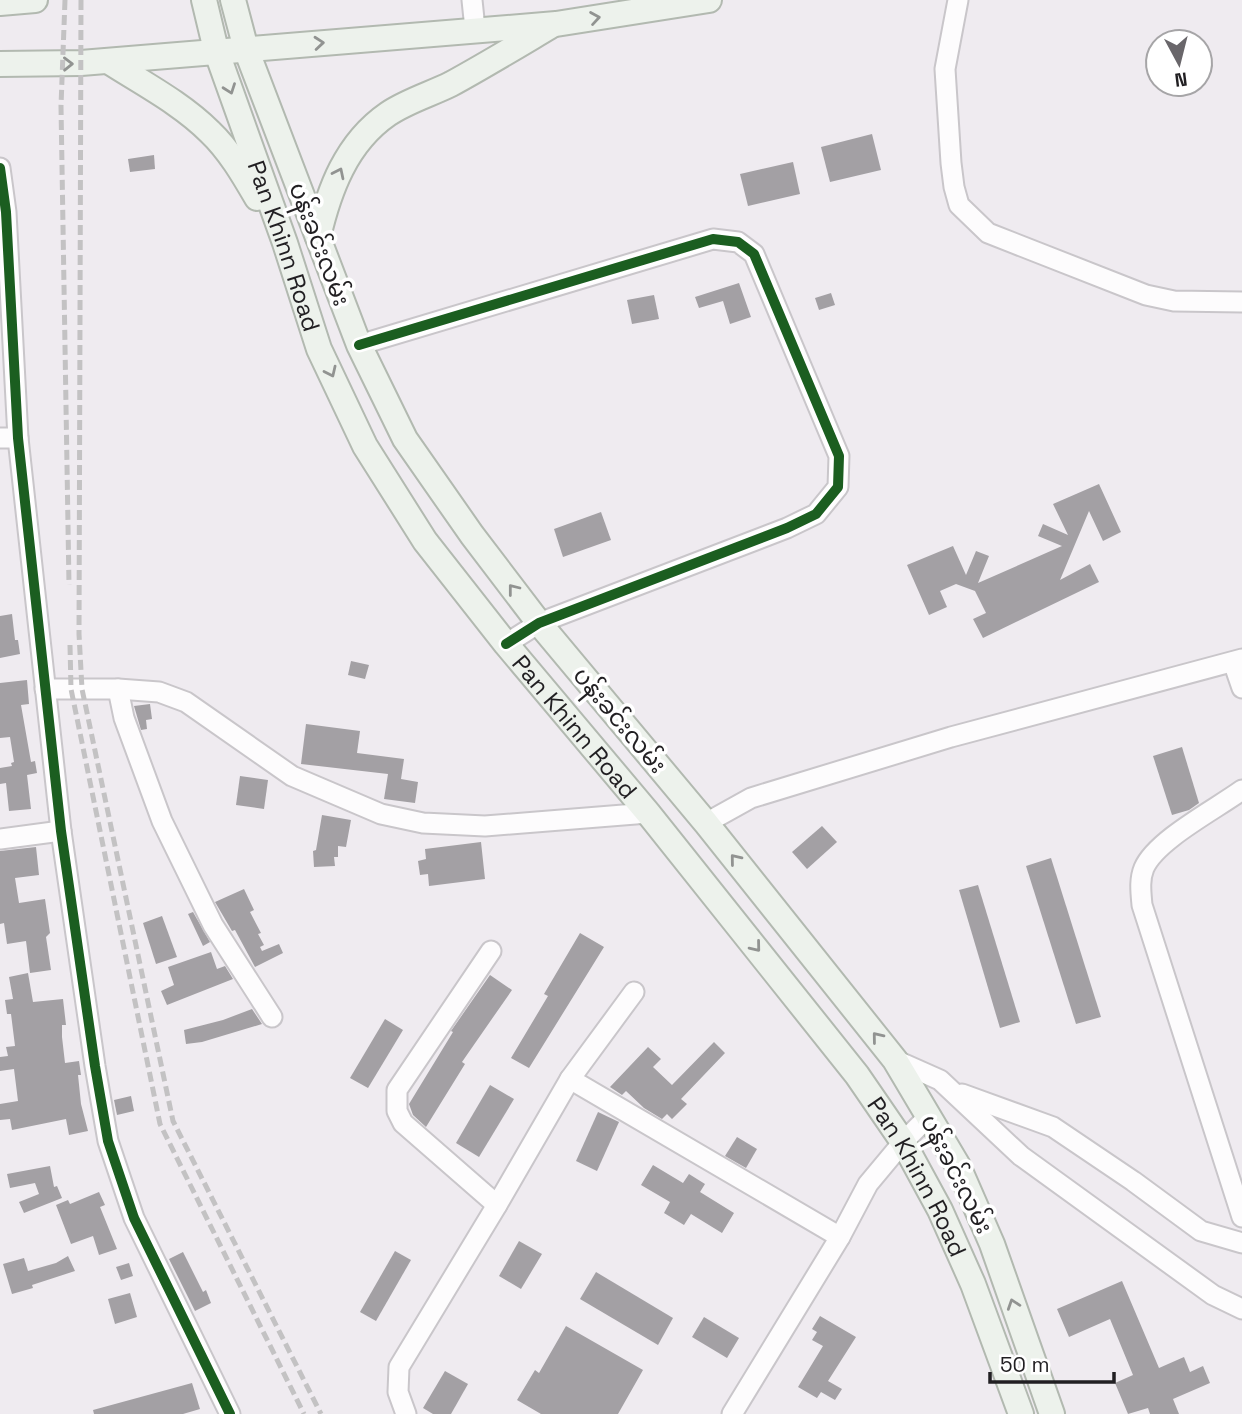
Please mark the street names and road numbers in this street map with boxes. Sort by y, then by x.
street label: Pan Khinn Road [241,156,328,335]
street label: ပန်းခင်းလမ်း [279,178,358,312]
street label: Pan Khinn Road [506,648,645,805]
street label: ပန်းခင်းလမ်း [563,660,674,782]
street label: Pan Khinn Road [861,1090,974,1261]
street label: ပန်းခင်းလမ်း [910,1109,1000,1241]

